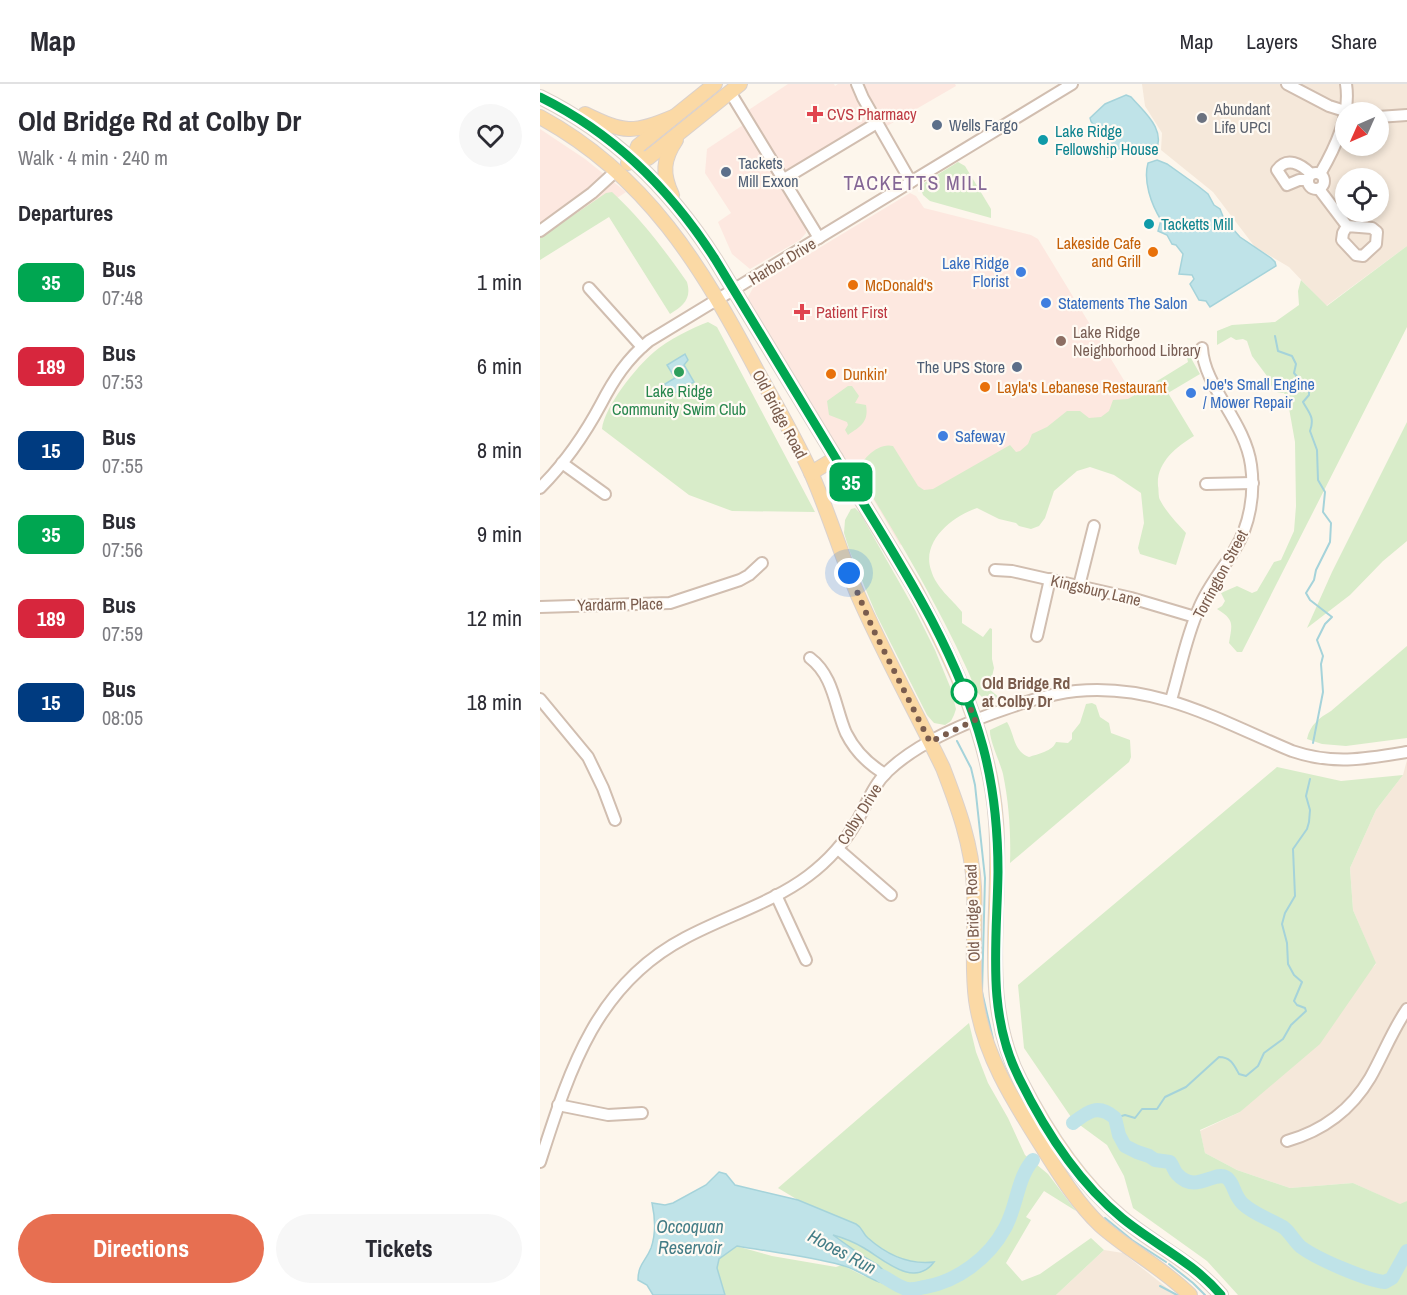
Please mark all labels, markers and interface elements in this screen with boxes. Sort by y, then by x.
text: Map [30,22,76,60]
text: Map [1180,27,1213,56]
text: Layers [1246,27,1298,56]
text: Share [1331,27,1377,56]
place label: Abundant Life UPCI [1213,98,1271,138]
text: Old Bridge Rd at Colby Dr [18,102,301,140]
north arrow [1335,102,1389,156]
map controls [1335,102,1389,222]
place label: CVS Pharmacy [827,103,917,125]
button: heart [459,104,522,167]
marker: CVS Pharmacy [808,107,822,121]
marker: Abundant Life UPCI [1195,111,1209,125]
place label: Wells Fargo [949,114,1018,136]
marker: Wells Fargo [930,118,944,132]
place label: Lake Ridge Fellowship House [1055,120,1159,160]
marker: Lake Ridge Fellowship House [1036,133,1050,147]
text: Walk · 4 min · 240 m [18,144,168,171]
place label: Tackets Mill Exxon [738,152,799,192]
marker: Tackets Mill Exxon [719,165,733,179]
button: locate [1335,168,1389,222]
district label: TACKETTS MILL [844,169,988,196]
text: Departures [18,198,113,228]
place label: Tacketts Mill [1161,213,1234,235]
marker: Tacketts Mill [1142,217,1156,231]
street label: Harbor Drive [744,232,820,290]
place label: Lakeside Cafe and Grill [1056,232,1141,272]
marker: Lakeside Cafe and Grill [1146,245,1160,259]
place label: Lake Ridge Florist [942,252,1009,292]
text: Bus [102,254,136,284]
marker: Lake Ridge Florist [1014,265,1028,279]
text: 1 min [477,267,522,297]
text: 35 [41,268,61,297]
place label: McDonald's [865,274,933,296]
marker: McDonald's [846,278,860,292]
text: 07:48 [102,284,143,311]
place label: Statements The Salon [1058,292,1188,314]
marker: Statements The Salon [1039,296,1053,310]
place label: Patient First [816,301,888,323]
marker: Patient First [793,303,811,321]
place label: Lake Ridge Neighborhood Library [1073,321,1201,361]
marker: Lake Ridge Neighborhood Library [1054,334,1068,348]
text: Bus [102,338,136,368]
text: 6 min [477,351,522,381]
text: 189 [37,352,65,381]
place label: The UPS Store [917,356,1005,378]
marker: The UPS Store [1010,360,1024,374]
place label: Dunkin' [843,363,887,385]
marker: Lake Ridge Community Swim Club [672,365,686,379]
street label: Old Bridge Road [747,366,813,462]
marker: Dunkin' [824,367,838,381]
text: 07:53 [102,368,143,395]
place label: Joe's Small Engine / Mower Repair [1203,373,1315,413]
place label: Layla's Lebanese Restaurant [997,376,1167,398]
place label: Lake Ridge Community Swim Club [612,380,746,420]
marker: Layla's Lebanese Restaurant [978,380,992,394]
marker: Joe's Small Engine / Mower Repair [1184,386,1198,400]
text: Bus [102,422,136,452]
place label: Safeway [955,425,1006,447]
marker: Safeway [936,429,950,443]
text: 8 min [477,435,522,465]
text: 15 [41,436,61,465]
text: 07:55 [102,452,143,479]
line badge: 35 [824,462,878,502]
text: 35 [841,468,861,497]
text: Bus [102,506,136,536]
text: 9 min [477,519,522,549]
text: 35 [41,520,61,549]
street label: Torrington Street [1187,525,1253,622]
text: 07:56 [102,536,143,563]
your location [834,558,864,588]
street label: Kingsbury Lane [1049,569,1143,611]
text: Bus [102,590,136,620]
street label: Yardarm Place [577,592,663,616]
text: 12 min [467,603,522,633]
text: 189 [37,604,65,633]
text: 07:59 [102,620,143,647]
place label: Old Bridge Rd at Colby Dr [982,672,1070,712]
text: Bus [102,674,136,704]
marker: Old Bridge Rd at Colby Dr [951,679,977,705]
text: 18 min [467,687,522,717]
text: 15 [41,688,61,717]
text: 08:05 [102,704,143,731]
street label: Colby Drive [832,779,886,849]
street label: Old Bridge Road [959,864,985,962]
button: Directions [18,1214,264,1283]
button: Tickets [276,1214,522,1283]
water label: Occoquan Reservoir [656,1214,724,1260]
water label: Hooes Run [804,1223,881,1280]

